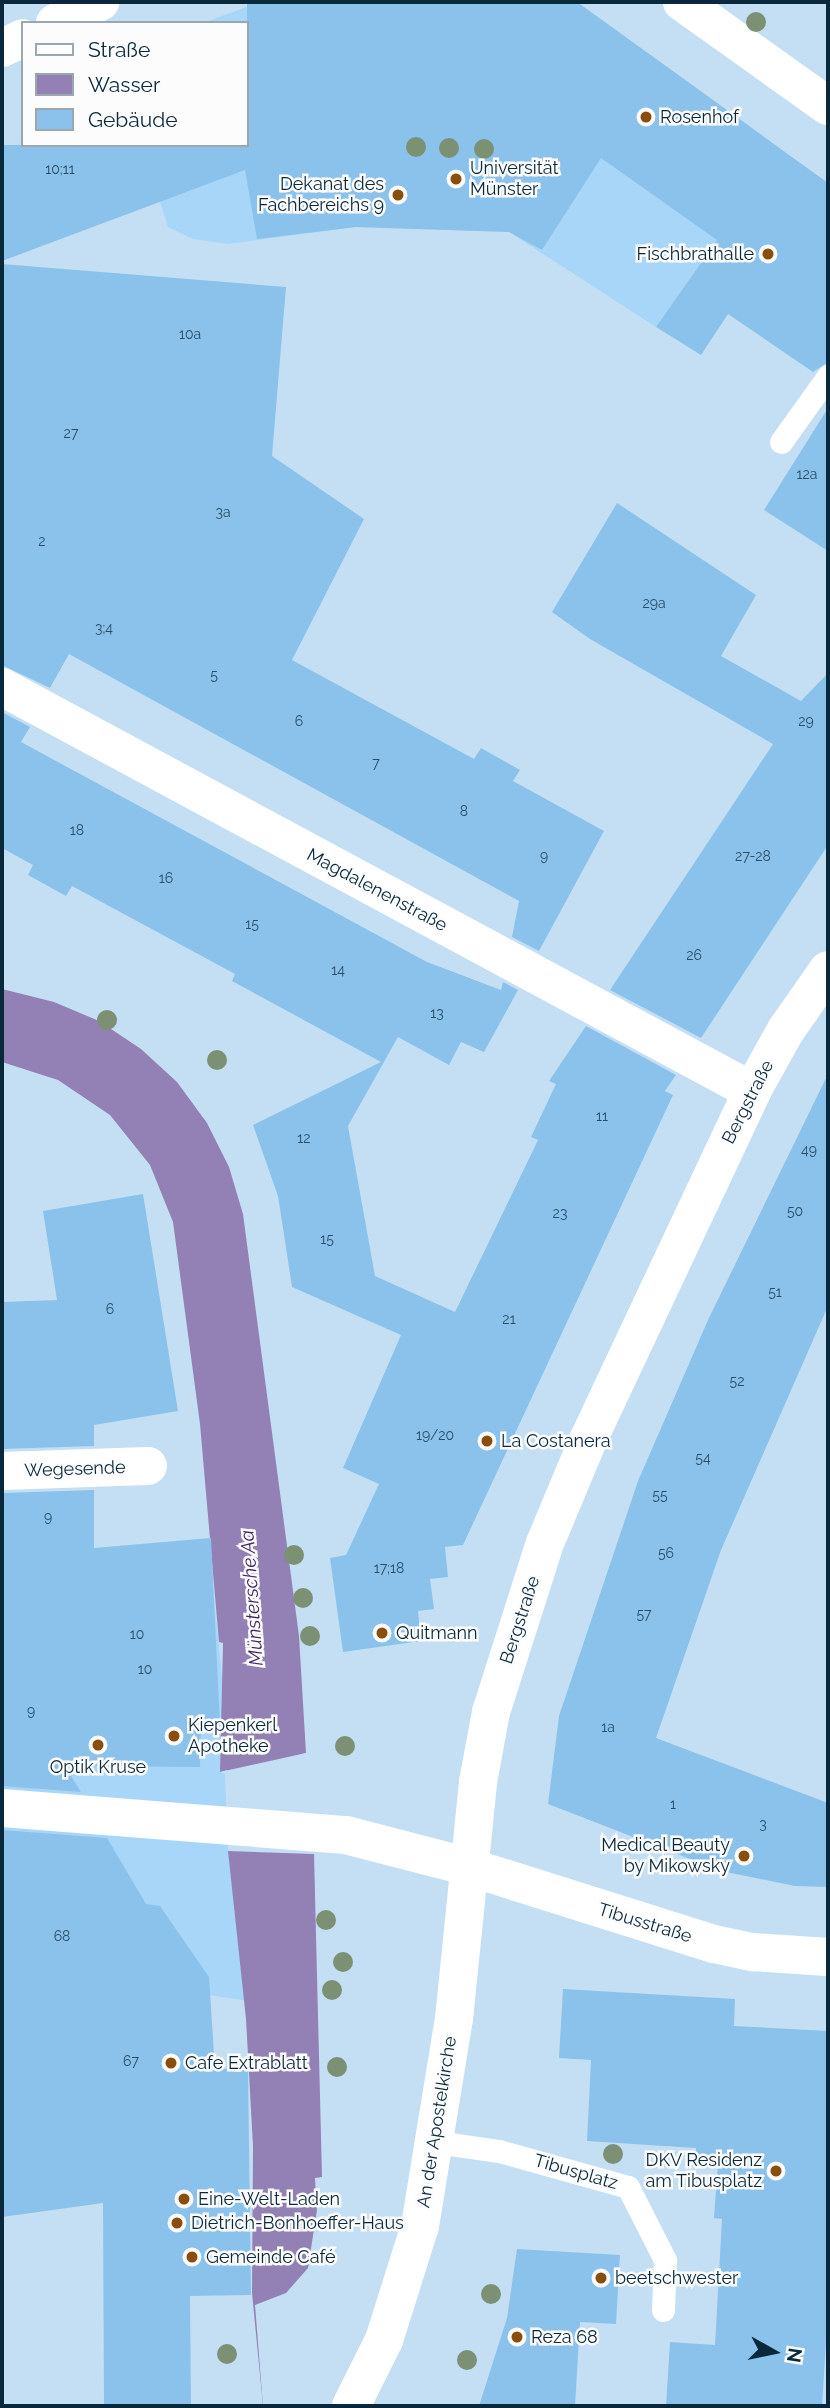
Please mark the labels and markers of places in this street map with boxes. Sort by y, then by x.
place label: Rosenhof [660,106,739,128]
marker: Rosenhof [638,109,654,125]
place label: Universität Münster [470,158,558,200]
marker: Universität Münster [448,171,464,187]
place label: Dekanat des Fachbereichs 9 [258,174,384,216]
marker: Dekanat des Fachbereichs 9 [390,187,406,203]
place label: Fischbrathalle [637,243,754,265]
marker: Fischbrathalle [760,246,776,262]
place label: La Costanera [501,1430,611,1452]
marker: La Costanera [479,1433,495,1449]
place label: Quitmann [396,1622,477,1644]
marker: Quitmann [374,1625,390,1641]
place label: Kiepenkerl Apotheke [188,1715,277,1758]
marker: Kiepenkerl Apotheke [166,1728,182,1744]
marker: Optik Kruse [90,1737,106,1753]
place label: Optik Kruse [50,1756,146,1778]
place label: Medical Beauty by Mikowsky [601,1835,730,1878]
marker: Medical Beauty by Mikowsky [736,1848,752,1864]
place label: Cafe Extrablatt [185,2052,308,2074]
marker: Cafe Extrablatt [163,2055,179,2071]
place label: DKV Residenz am Tibusplatz [645,2150,762,2192]
marker: DKV Residenz am Tibusplatz [768,2163,784,2179]
place label: Eine-Welt-Laden [198,2188,340,2210]
marker: Eine-Welt-Laden [176,2191,192,2207]
place label: Dietrich-Bonhoeffer-Haus [191,2212,404,2234]
marker: Dietrich-Bonhoeffer-Haus [169,2215,185,2231]
place label: Gemeinde Café [206,2246,336,2268]
marker: Gemeinde Café [184,2249,200,2265]
place label: beetschwester [615,2267,738,2289]
marker: beetschwester [593,2270,609,2286]
place label: Reza 68 [531,2326,598,2348]
marker: Reza 68 [509,2329,525,2345]

